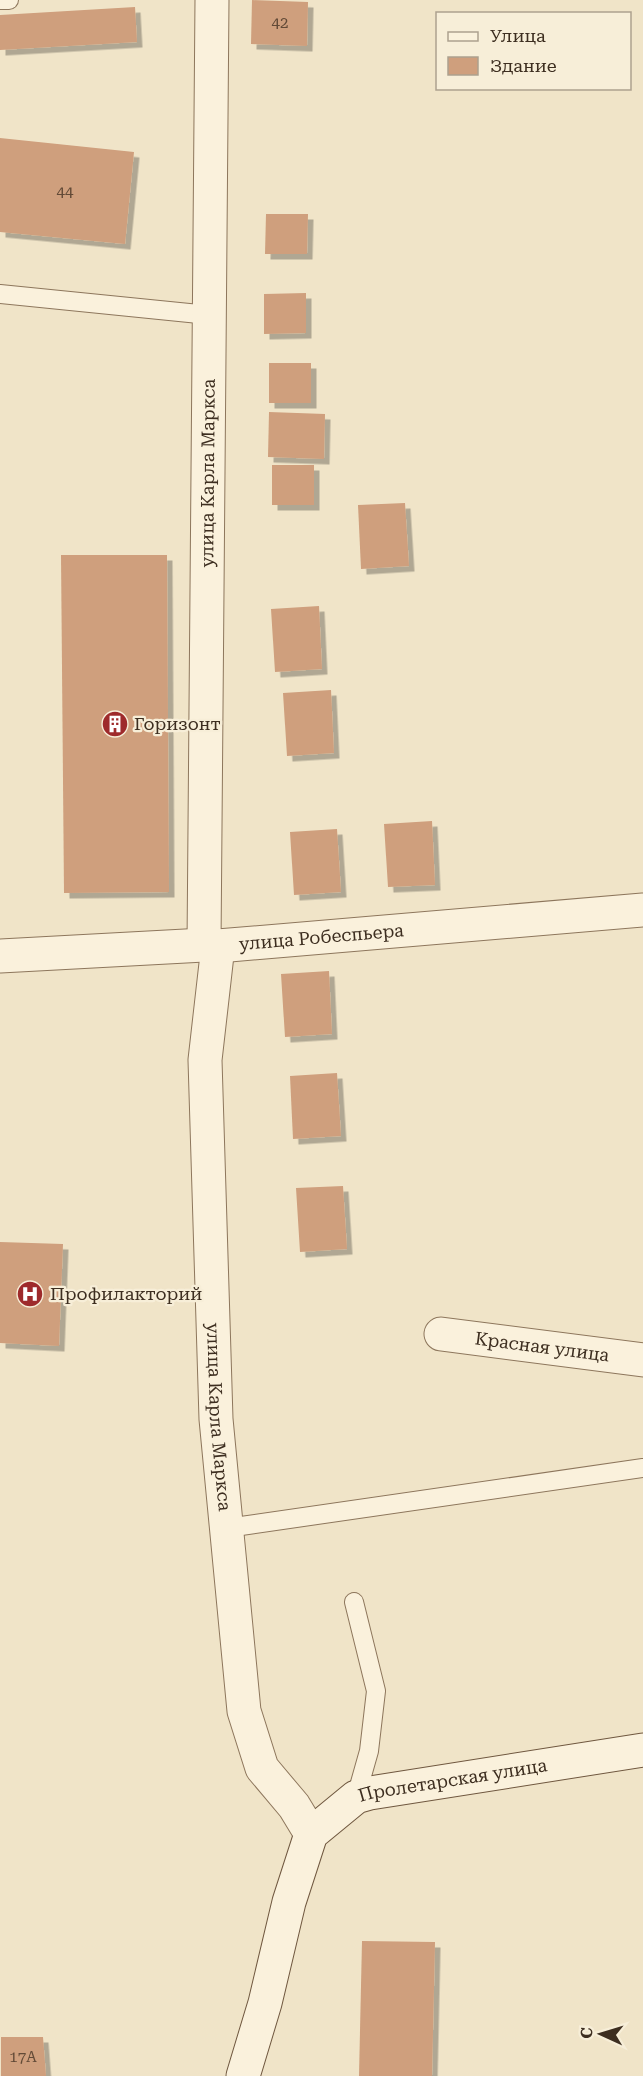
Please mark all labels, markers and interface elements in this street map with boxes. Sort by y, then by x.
legend [436,12,631,90]
house number: 42 [272,14,288,32]
text: Улица [490,25,546,46]
text: Здание [490,55,557,76]
house number: 44 [57,183,74,201]
street label: улица Карла Маркса [196,378,219,568]
building icon: Горизонт [100,709,130,739]
place label: Горизонт [134,713,221,734]
street label: улица Робеспьера [238,919,405,954]
hospital icon: Профилакторий [15,1279,45,1309]
place label: Профилакторий [50,1283,202,1304]
street label: улица Карла Маркса [203,1322,236,1512]
street label: Красная улица [474,1327,611,1366]
street label: Пролетарская улица [356,1754,549,1806]
north arrow [571,2004,631,2064]
text: С [577,2027,596,2039]
house number: 17А [9,2048,37,2066]

